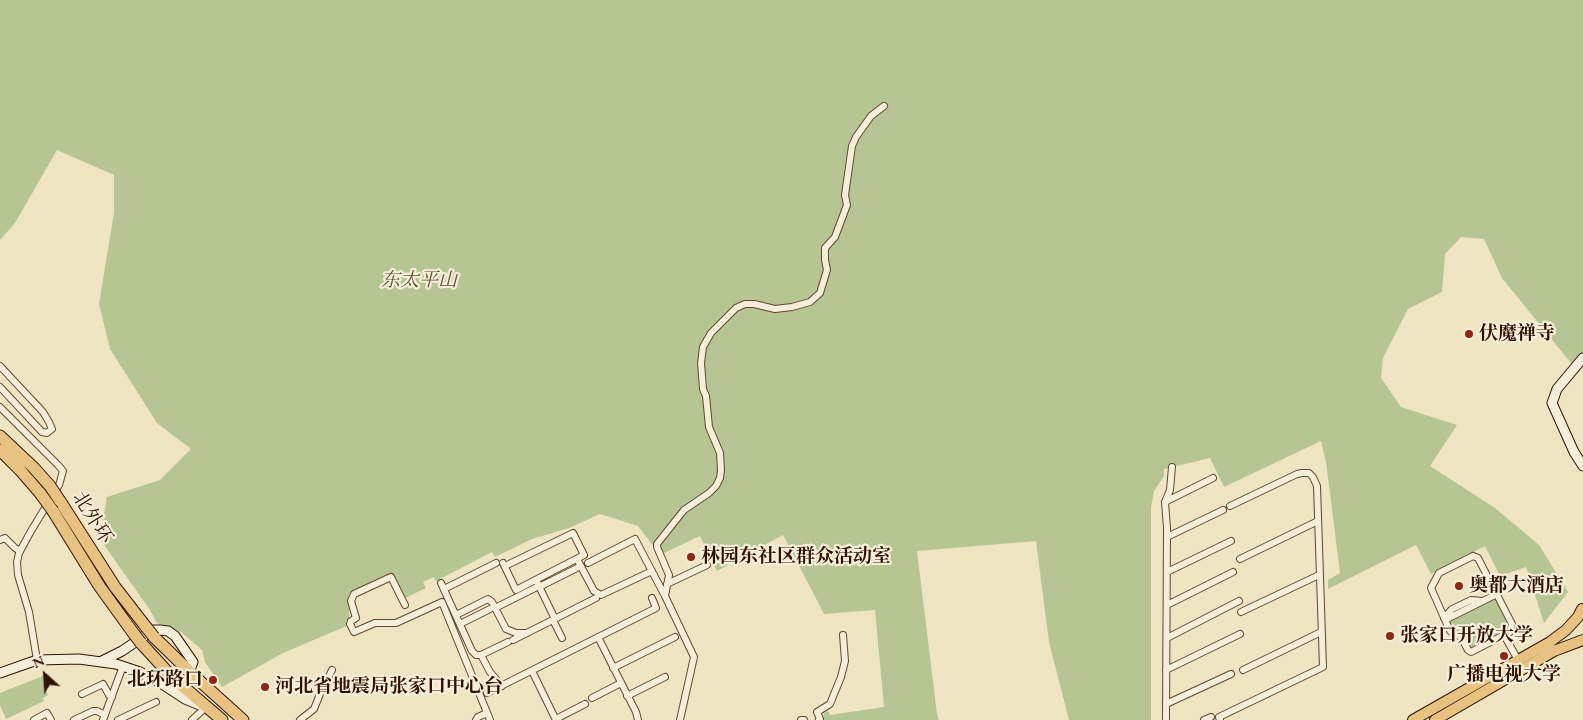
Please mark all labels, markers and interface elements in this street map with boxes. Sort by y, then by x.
park label: 东太平山 [381,270,457,292]
place label: 伏魔禅寺 [1479,323,1555,345]
marker: 伏魔禅寺 [1463,328,1475,340]
street label: 北外环 [67,488,117,548]
place label: 林园东社区群众活动室 [701,546,891,568]
marker: 林园东社区群众活动室 [685,551,697,563]
place label: 奥都大酒店 [1469,575,1564,597]
marker: 奥都大酒店 [1453,580,1465,592]
place label: 张家口开放大学 [1400,625,1533,647]
marker: 张家口开放大学 [1384,630,1396,642]
north arrow [20,650,70,700]
marker: 广播电视大学 [1498,650,1510,662]
text: N [29,651,47,672]
place label: 广播电视大学 [1447,664,1561,686]
place label: 北环路口 [127,669,203,691]
marker: 北环路口 [207,674,219,686]
place label: 河北省地震局张家口中心台 [275,676,503,698]
marker: 河北省地震局张家口中心台 [259,681,271,693]

